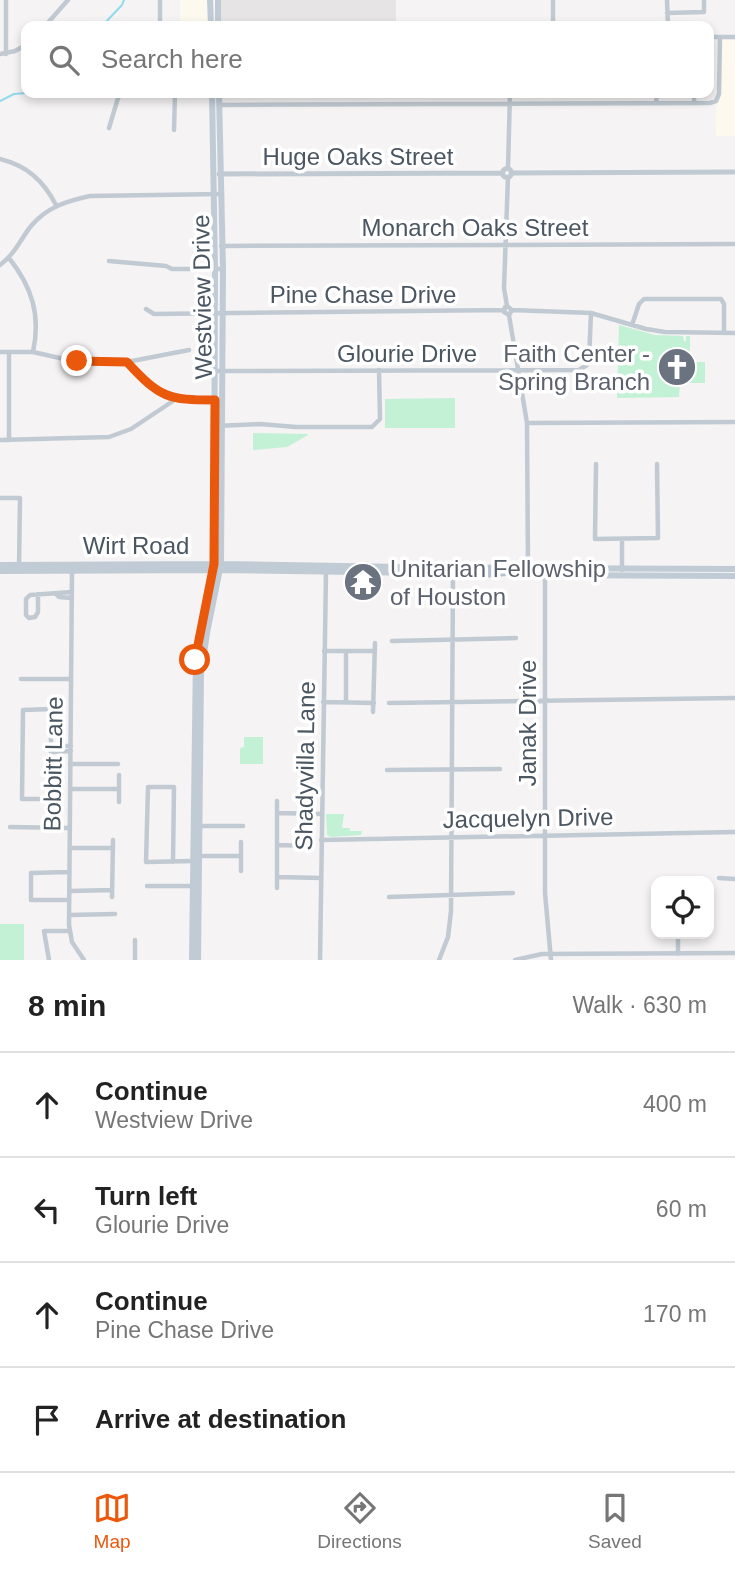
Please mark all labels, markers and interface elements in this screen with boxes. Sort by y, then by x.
search box [21,21,714,98]
icon: search [45,41,83,79]
text: Search here [101,44,243,74]
street label: Huge Oaks Street [263,143,454,170]
street label: Westview Drive [187,214,217,380]
street label: Monarch Oaks Street [362,214,589,241]
street label: Pine Chase Drive [270,281,456,308]
street label: Glourie Drive [337,340,477,367]
place label: Faith Center - Spring Branch [498,340,650,395]
route end [61,345,92,376]
church icon: Faith Center - Spring Branch [656,346,698,388]
street label: Wirt Road [83,532,189,559]
place label: Unitarian Fellowship of Houston [390,555,606,610]
temple icon: Unitarian Fellowship of Houston [342,561,384,603]
route start [179,644,210,675]
street label: Janak Drive [514,660,541,786]
street label: Shadyvilla Lane [290,681,320,851]
street label: Bobbitt Lane [38,696,68,832]
street label: Jacquelyn Drive [442,803,614,833]
map controls [651,876,714,939]
button: locate [651,876,714,939]
text: 8 min [28,989,106,1022]
text: Walk · 630 m [572,992,707,1018]
text: Continue [95,1076,208,1106]
icon: ahead [28,1086,66,1124]
text: 400 m [643,1091,707,1117]
text: Westview Drive [95,1107,253,1133]
text: Turn left [95,1181,197,1211]
icon: left [28,1191,66,1229]
text: 60 m [656,1196,707,1222]
text: Glourie Drive [95,1212,229,1238]
text: Continue [95,1286,208,1316]
icon: ahead [28,1296,66,1334]
text: 170 m [643,1301,707,1327]
text: Pine Chase Drive [95,1317,274,1343]
icon: arrive [28,1401,66,1439]
text: Arrive at destination [95,1404,346,1434]
tab: Map [93,1489,131,1553]
tab: Directions [317,1489,402,1553]
tab: Saved [588,1489,642,1553]

